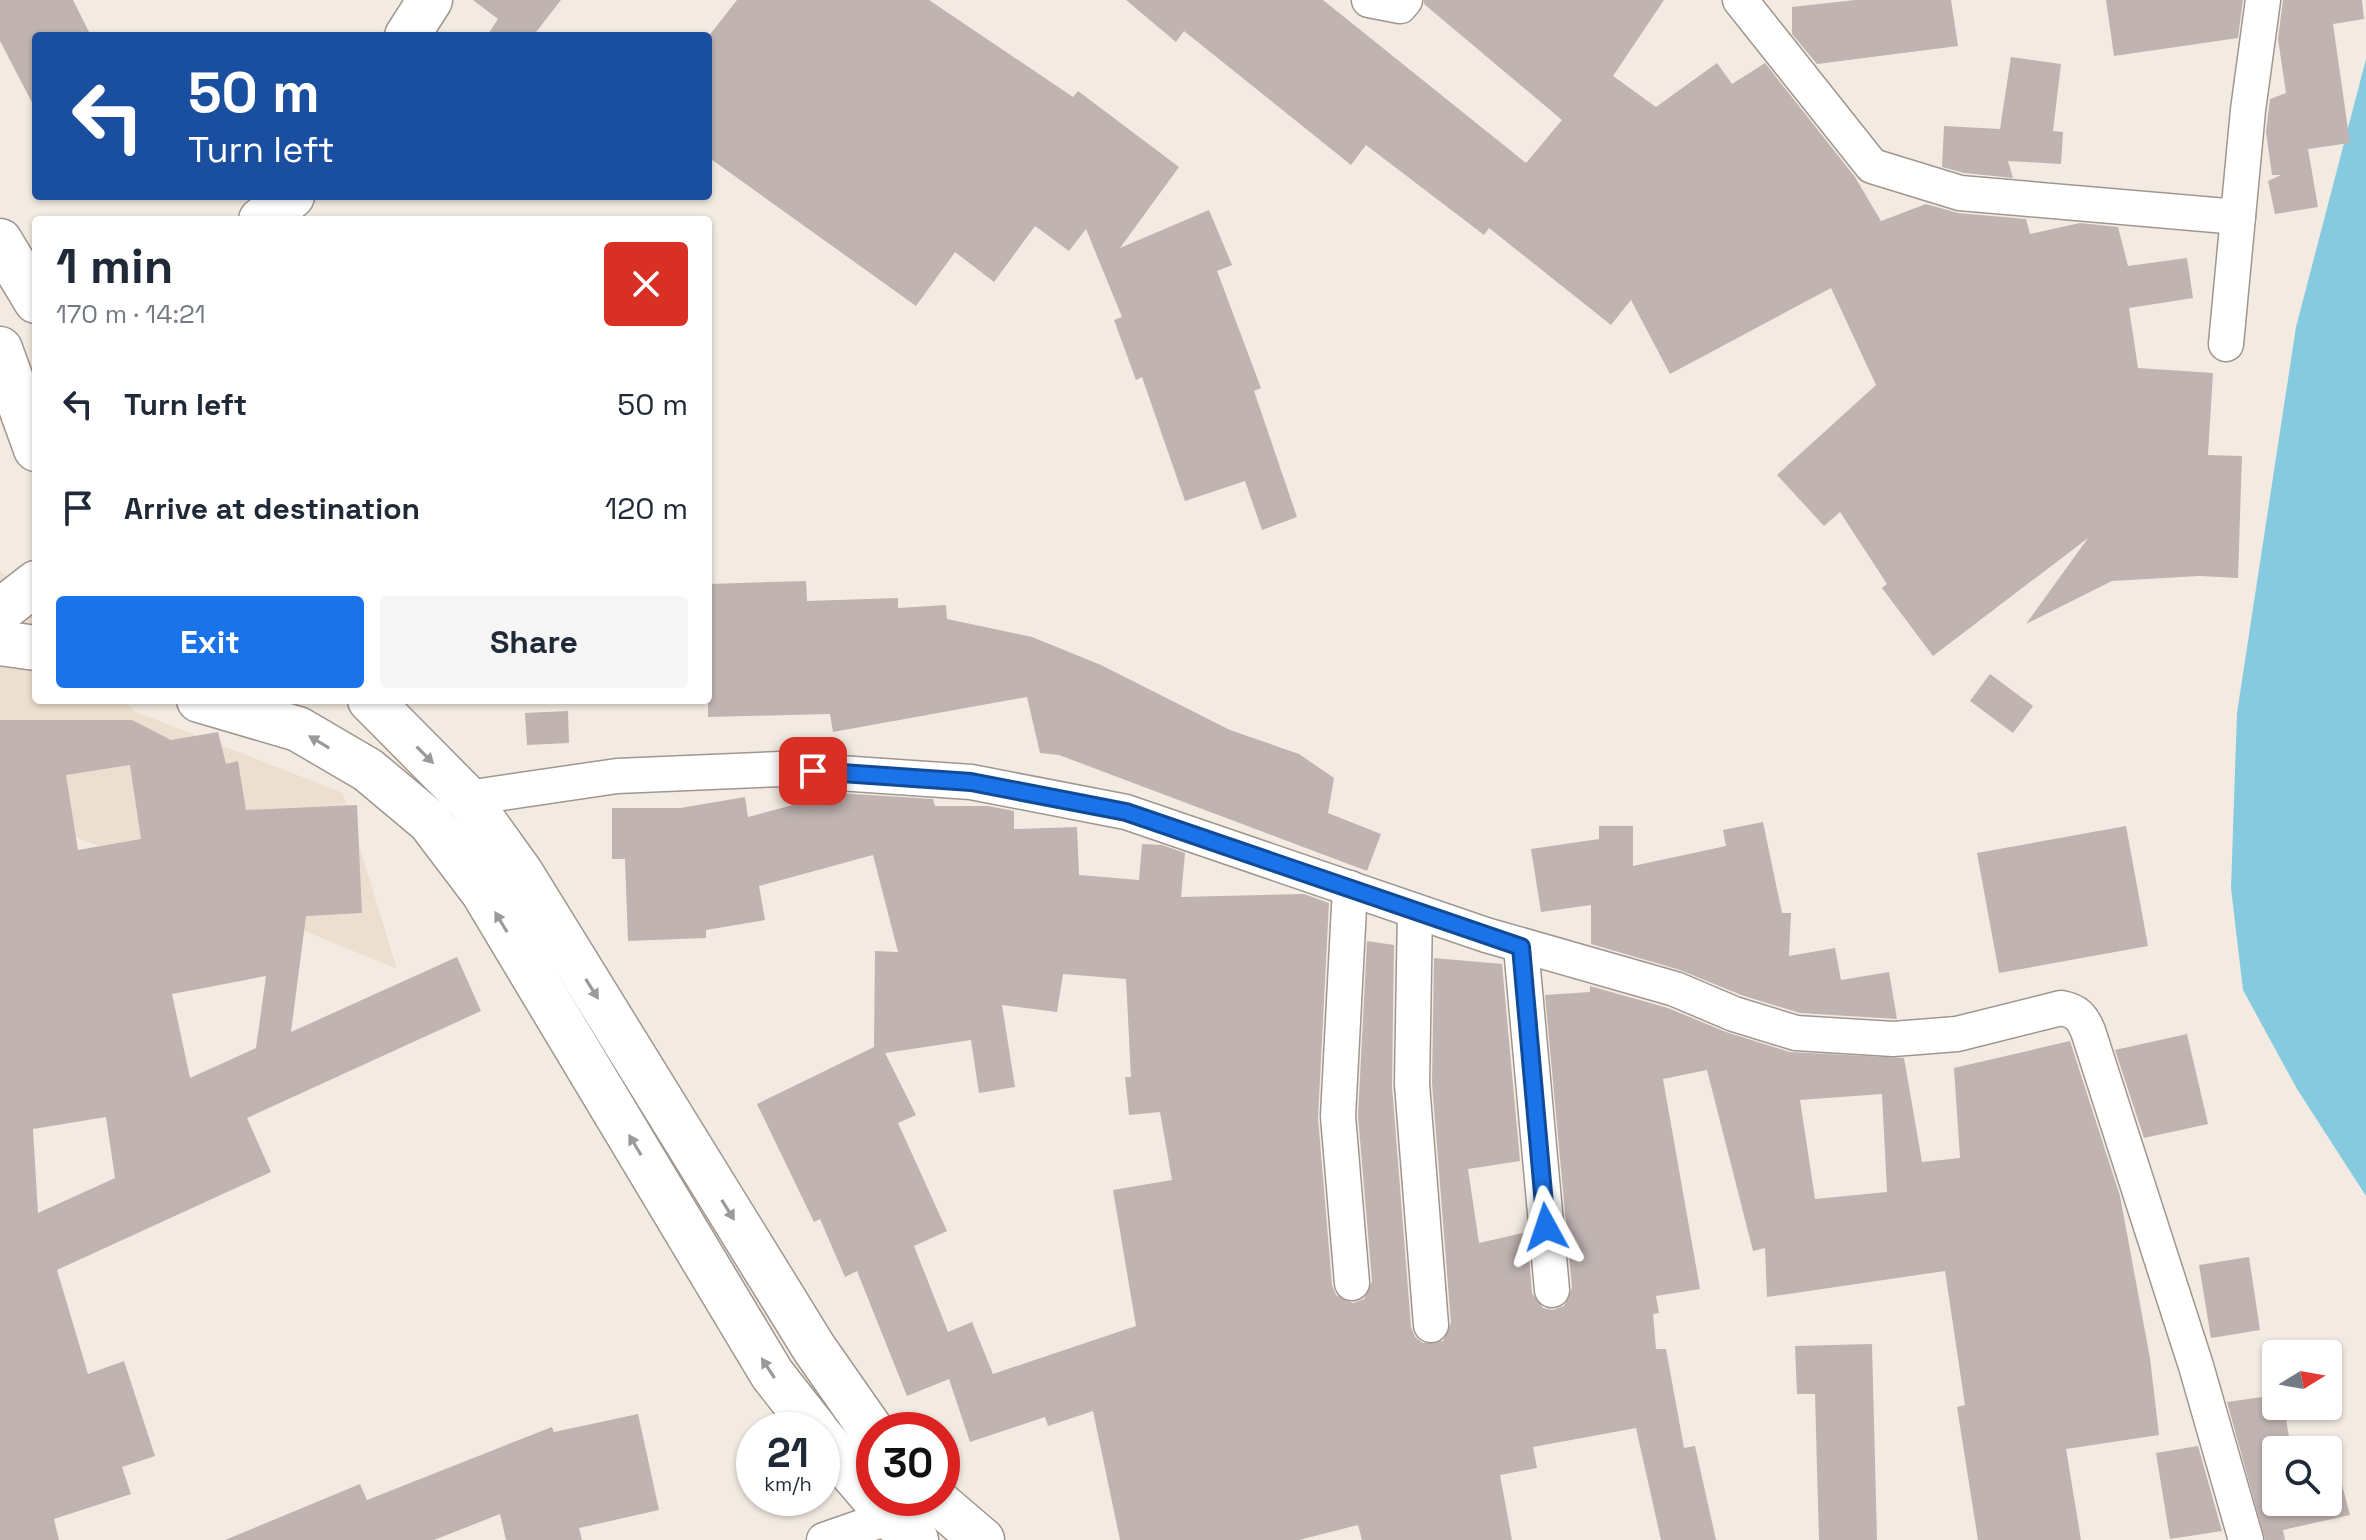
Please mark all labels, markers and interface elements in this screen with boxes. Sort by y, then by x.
text: 50 m [188,57,320,128]
icon: left [56,64,160,168]
text: Turn left [188,127,335,173]
text: 1 min [56,236,173,297]
button: close [604,242,688,326]
text: 170 m · 14:21 [56,297,206,331]
icon: left [56,382,100,426]
text: Turn left [124,385,247,424]
text: 50 m [617,385,688,424]
icon: arrive [56,486,100,530]
text: Arrive at destination [124,489,420,528]
text: 120 m [605,489,688,528]
button: Exit [56,596,364,688]
button: Share [380,596,688,688]
one-way arrow [308,735,330,749]
pin [779,737,847,805]
one-way arrow [415,745,434,764]
icon: arrive [791,749,835,793]
one-way arrow [494,911,508,933]
one-way arrow [584,977,599,1000]
one-way arrow [628,1134,642,1156]
position arrow [1504,1185,1588,1269]
one-way arrow [721,1199,735,1221]
north arrow [2262,1340,2342,1420]
map controls [2262,1340,2342,1516]
one-way arrow [762,1357,776,1379]
speed limit sign: 30 [856,1412,960,1516]
text: 21 [767,1428,809,1479]
button: search [2262,1436,2342,1516]
text: km/h [764,1471,812,1497]

